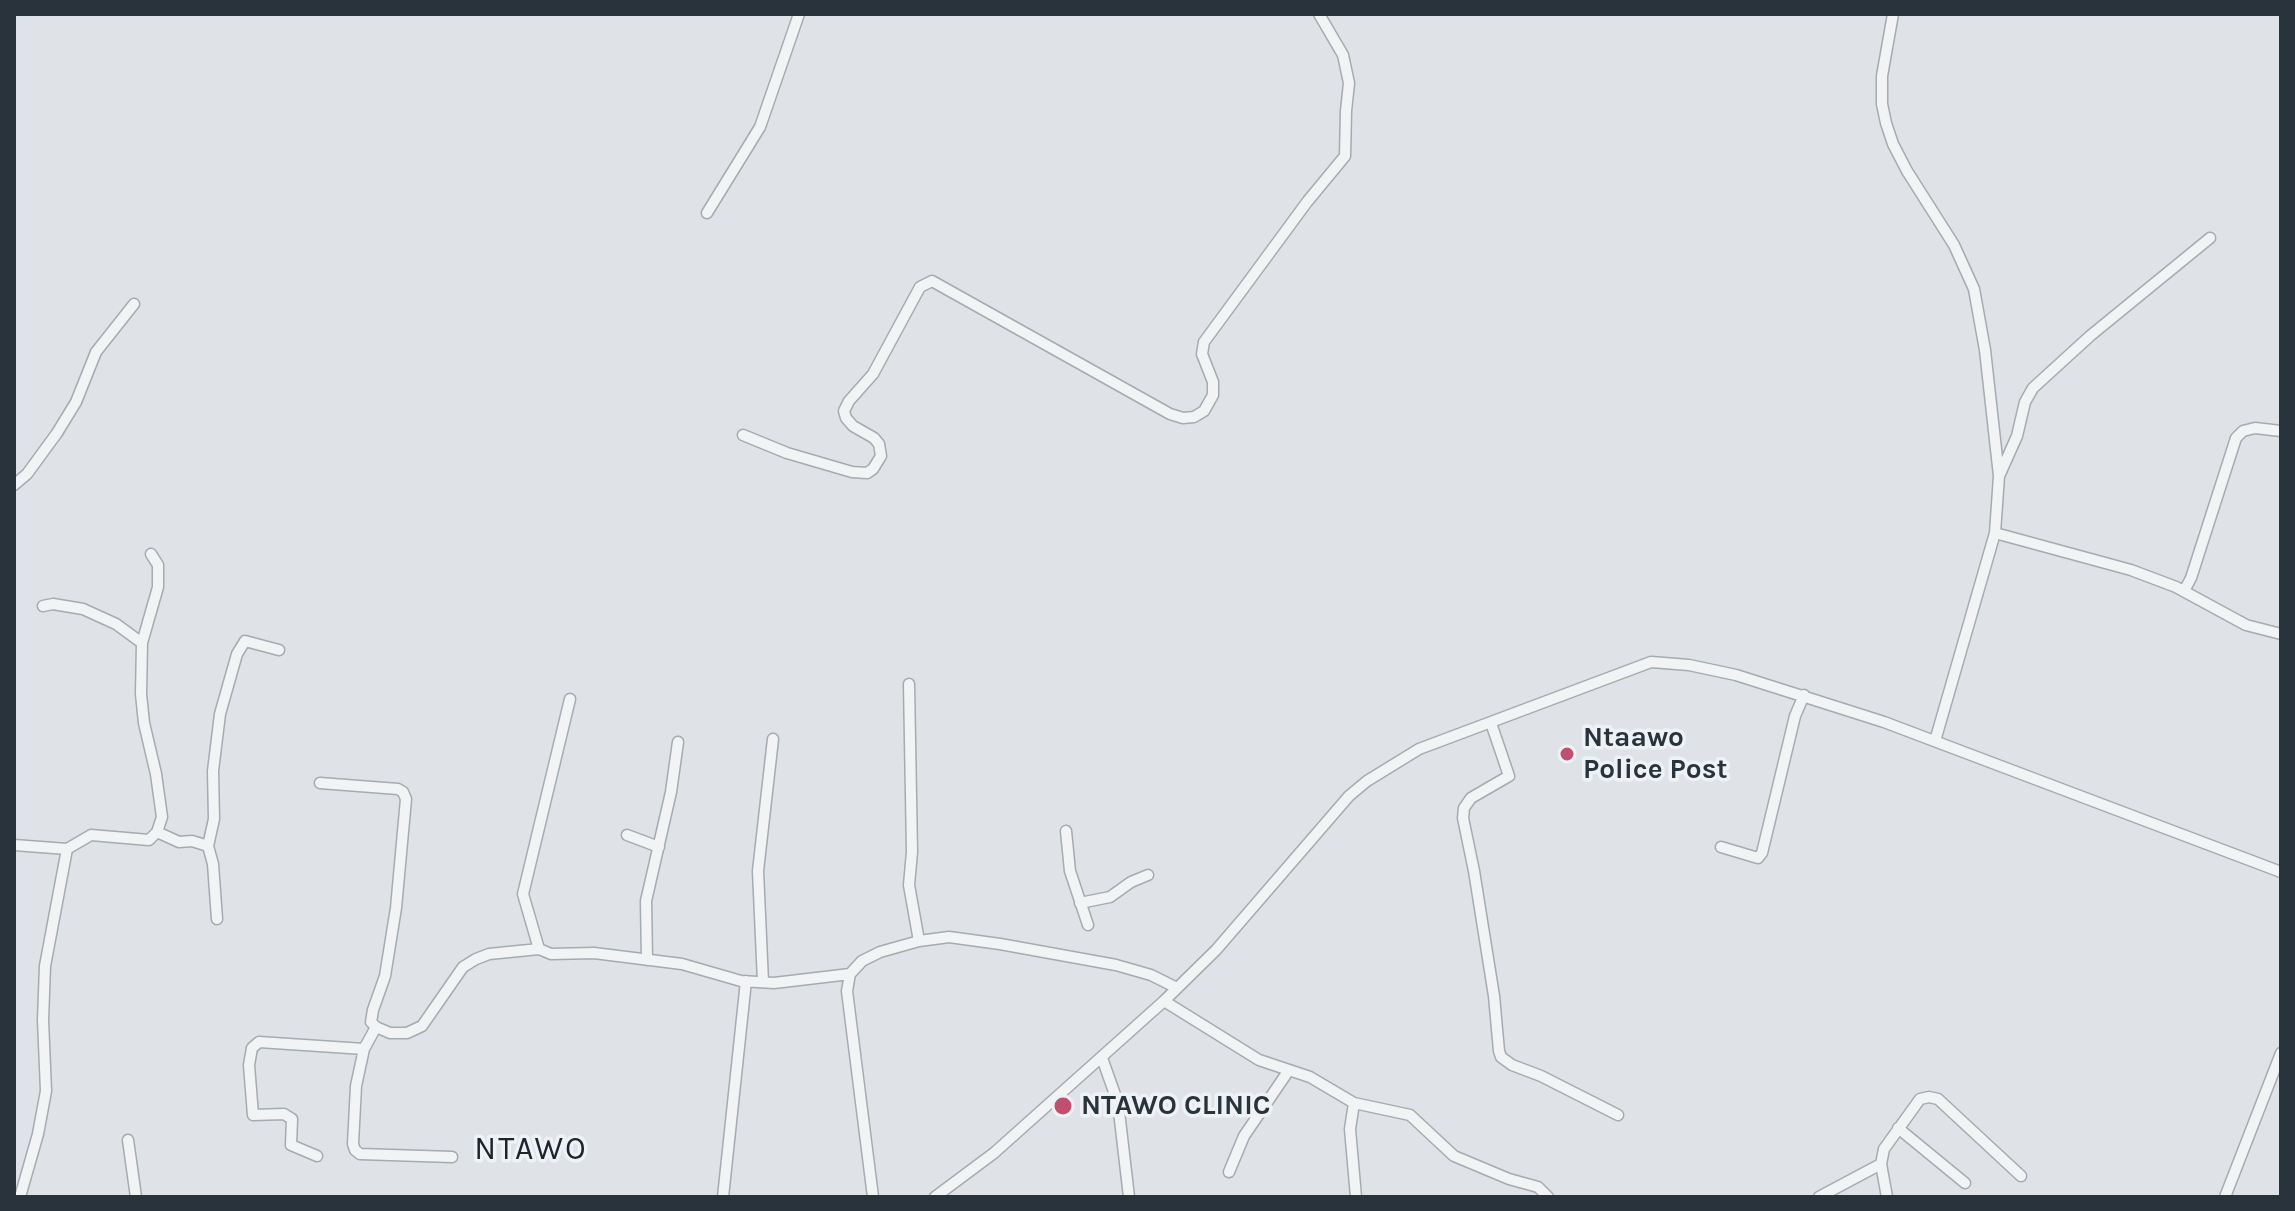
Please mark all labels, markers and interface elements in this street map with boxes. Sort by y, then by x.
place label: Ntaawo Police Post [1583,721,1727,787]
marker: Ntaawo Police Post [1558,745,1576,763]
place label: NTAWO CLINIC [1081,1089,1270,1123]
marker: NTAWO CLINIC [1052,1095,1074,1117]
district label: NTAWO [474,1131,588,1169]

